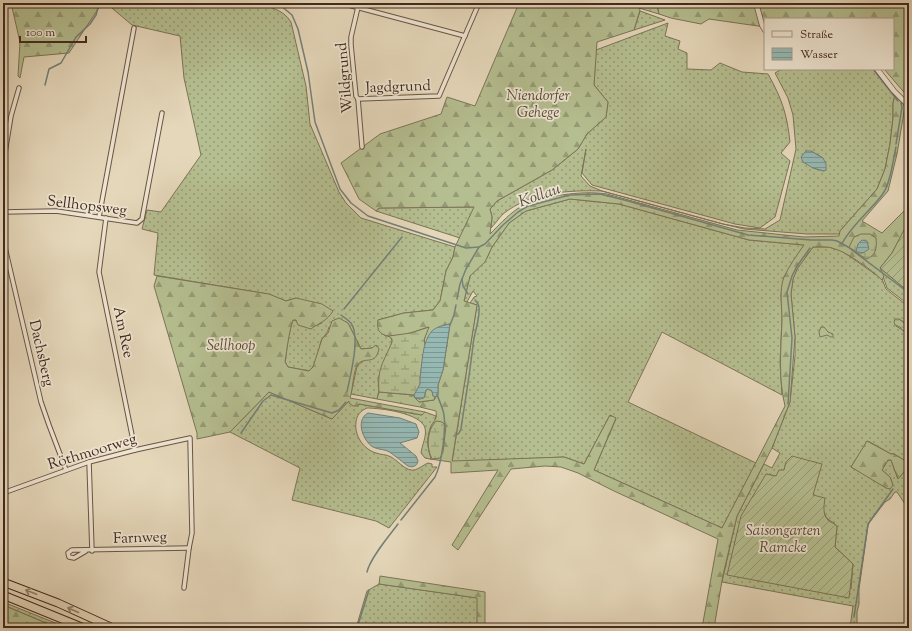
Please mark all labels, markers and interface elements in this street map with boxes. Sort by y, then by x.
scale bar [20,18,86,44]
legend [764,18,894,70]
text: 100 m [26,24,55,42]
text: Straße [800,26,834,44]
street label: Wildgrund [332,41,359,114]
text: Wasser [800,46,838,64]
street label: Jagdgrund [364,76,432,99]
park label: Niendorfer Gehege [506,86,571,124]
water label: Kollau [516,178,565,214]
street label: Sellhopsweg [46,191,128,222]
street label: Am Ree [107,305,138,360]
street label: Dachsberg [23,318,58,389]
park label: Sellhoop [207,336,255,357]
street label: Röthmoorweg [45,429,139,476]
park label: Saisongarten Ramcke [745,521,821,559]
street label: Farnweg [113,527,167,550]
one-way arrow [25,588,37,596]
one-way arrow [67,605,79,613]

